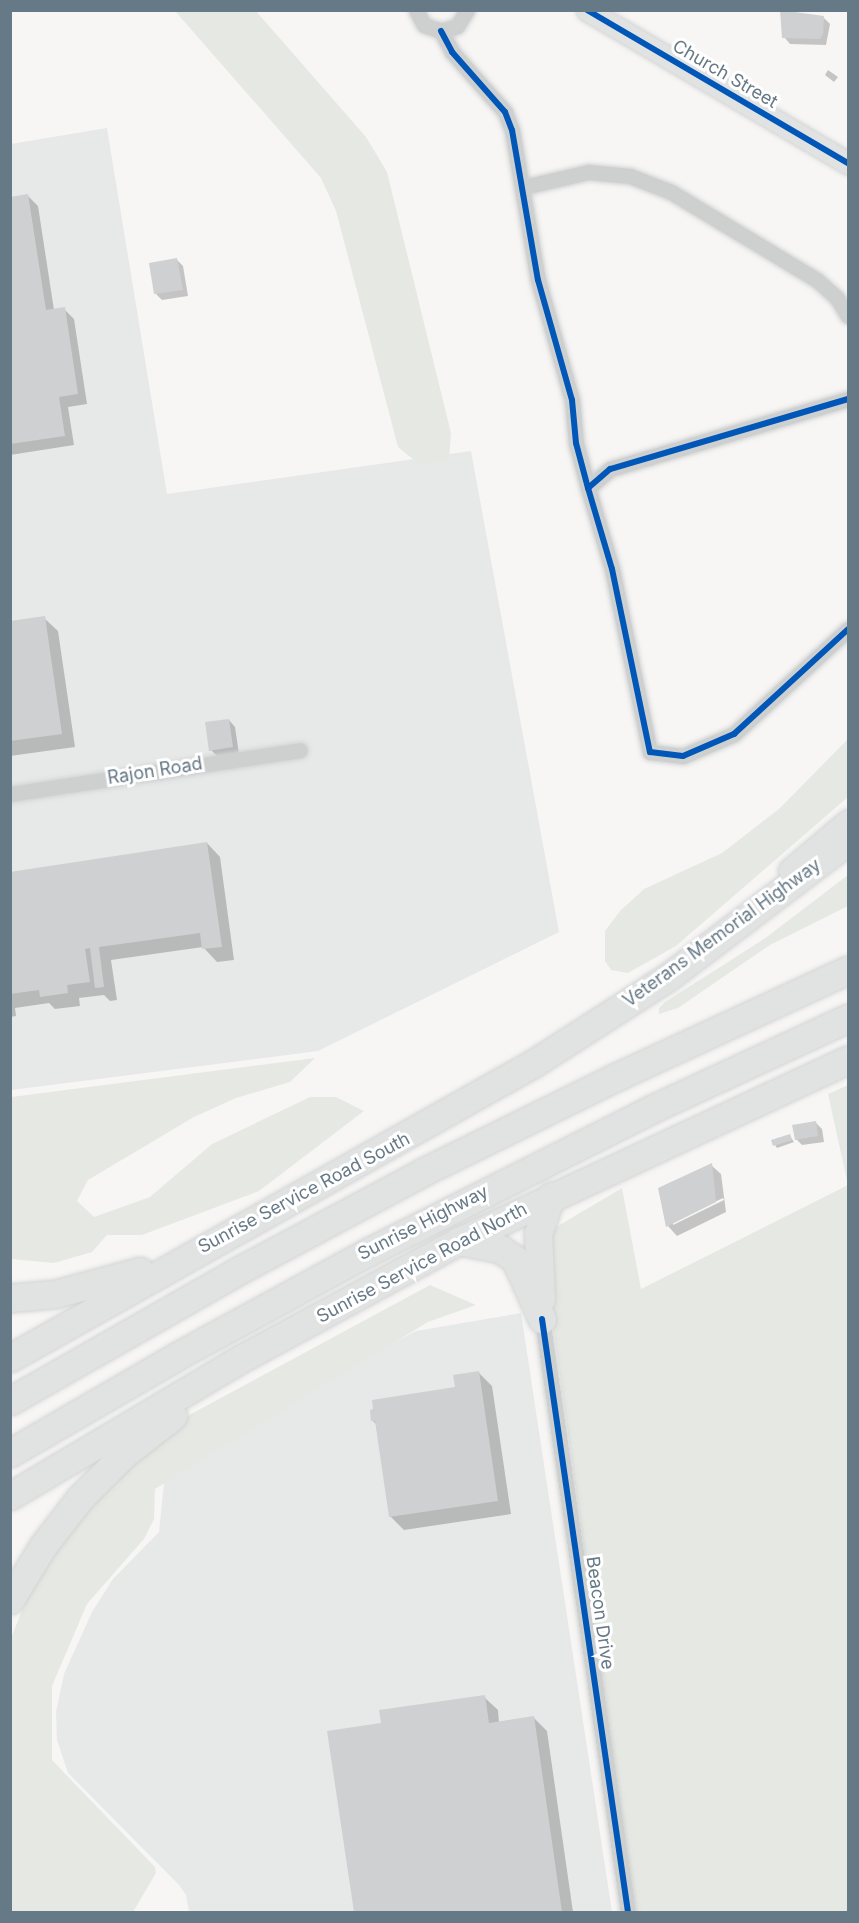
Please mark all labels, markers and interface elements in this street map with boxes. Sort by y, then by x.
street label: Church Street [669,35,781,113]
street label: Rajon Road [106,753,204,789]
street label: Veterans Memorial Highway [619,854,825,1012]
street label: Sunrise Service Road South [194,1128,414,1258]
street label: Sunrise Highway [354,1181,492,1265]
street label: Sunrise Service Road North [313,1198,531,1328]
street label: Beacon Drive [581,1555,619,1671]

